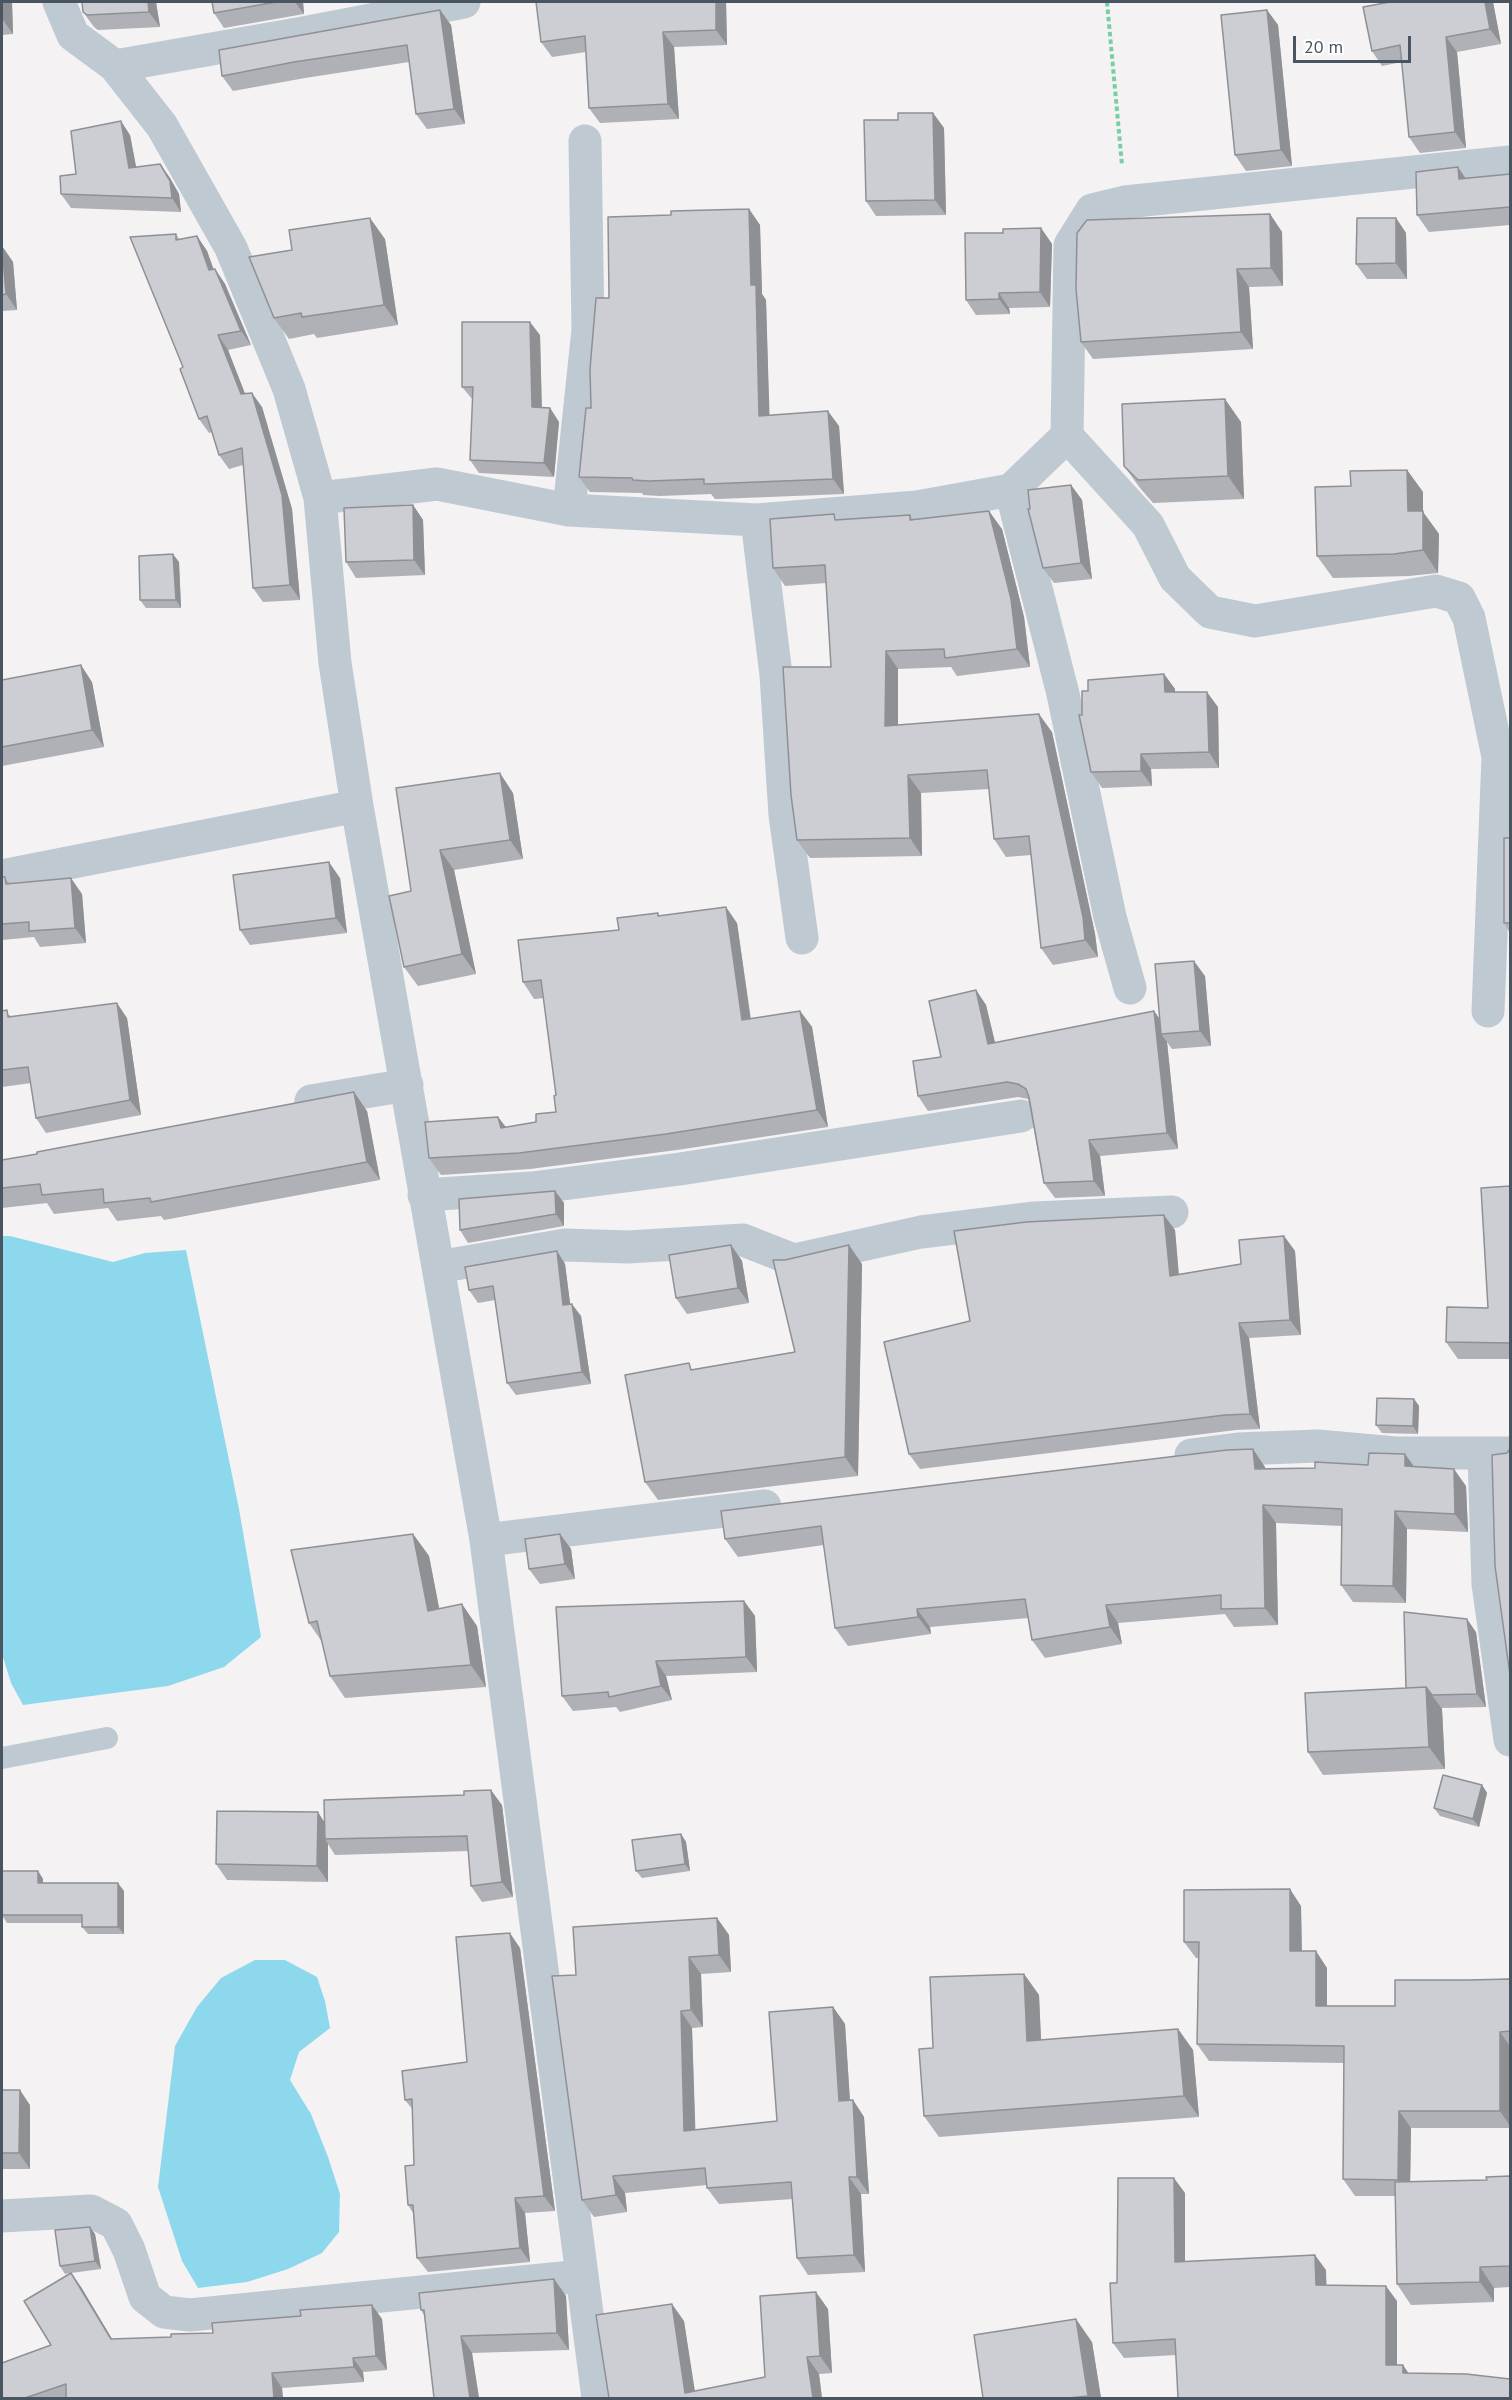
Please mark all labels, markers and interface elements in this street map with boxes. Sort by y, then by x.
scale bar [1296,24,1414,62]
text: 20 m [1304,35,1343,58]

